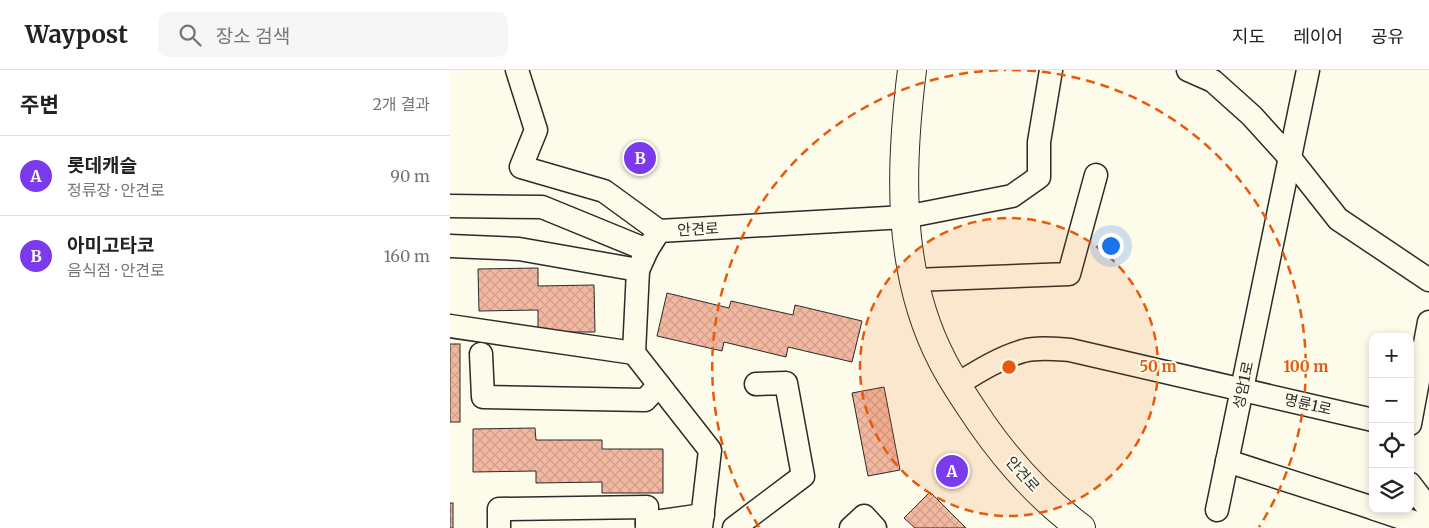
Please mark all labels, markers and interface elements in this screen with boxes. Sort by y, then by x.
search box [158,12,508,57]
text: Waypost [25,19,128,50]
icon: search [176,21,204,49]
text: 장소 검색 [216,24,290,48]
text: 지도 [1232,25,1265,48]
text: 레이어 [1293,25,1343,48]
text: 공유 [1371,25,1404,48]
text: 주변 [20,91,59,118]
text: 2개 결과 [373,94,430,114]
pin: B [624,139,656,177]
text: 롯데캐슬 [67,153,137,177]
text: A [30,166,42,186]
text: 90 m [390,166,430,186]
text: 정류장 · 안견로 [67,180,165,200]
street label: 안견로 [677,218,719,240]
text: 아미고타코 [67,233,154,257]
your location [1098,233,1124,259]
text: B [30,246,42,266]
text: 160 m [384,246,430,266]
text: 음식점 · 안견로 [67,260,165,280]
map controls [1369,333,1414,513]
button: + [1369,333,1414,378]
text: 50 m [1139,357,1177,376]
text: 100 m [1284,357,1328,376]
centre of rings [1000,358,1018,376]
street label: 성암1로 [1229,359,1257,411]
button: − [1369,378,1414,423]
street label: 명륜1로 [1282,389,1334,419]
button: locate [1369,423,1414,468]
pin: A [936,452,968,490]
street label: 안견로 [1002,452,1044,496]
button: layers [1369,468,1414,513]

